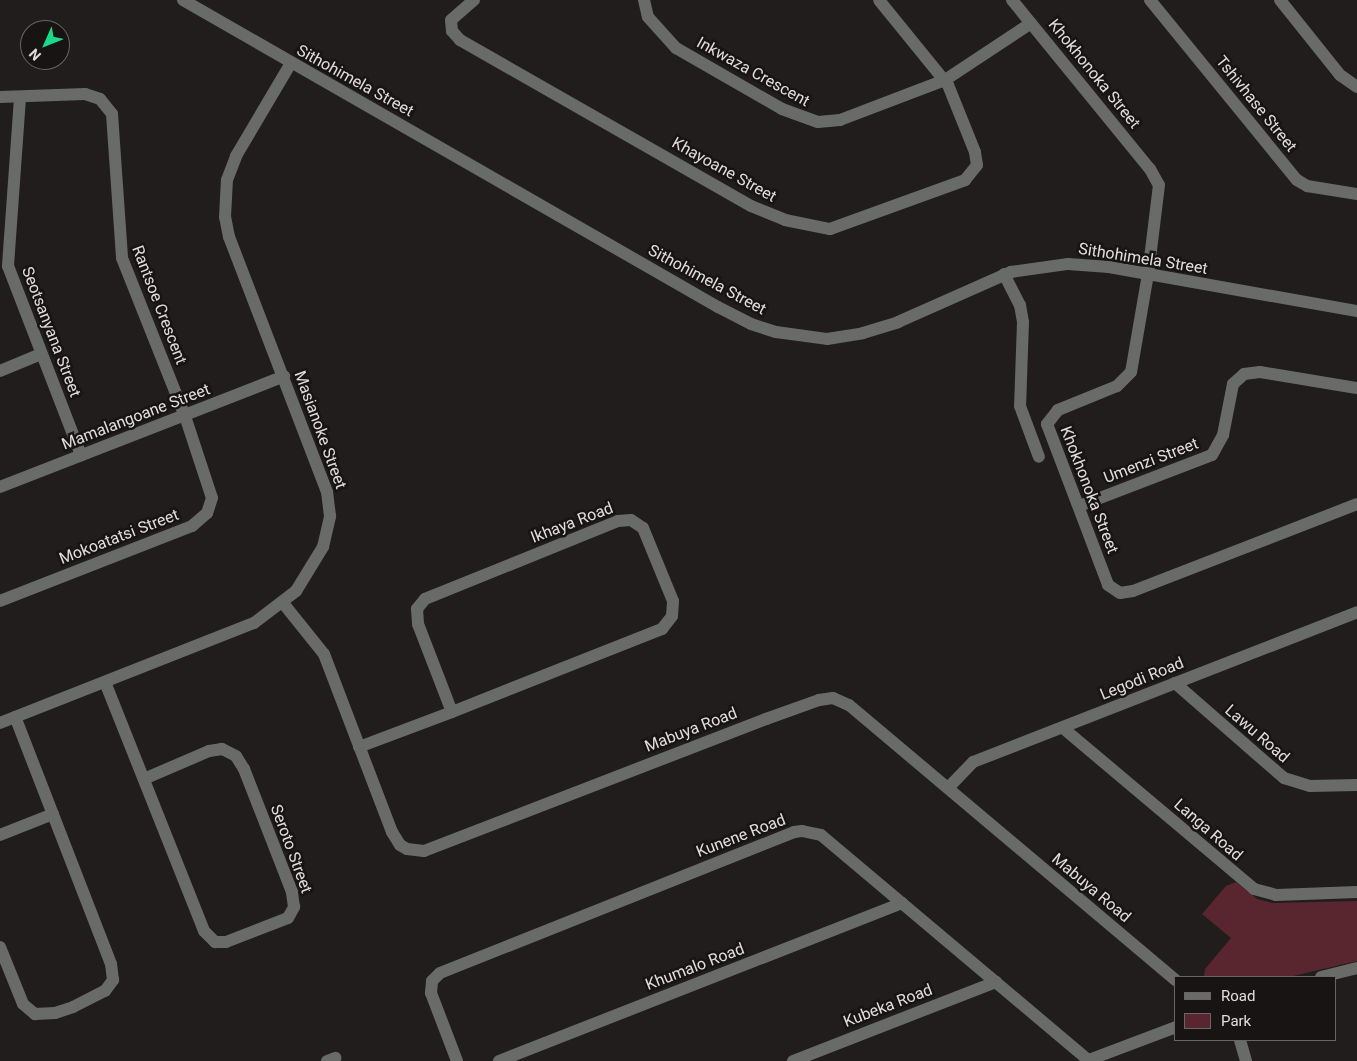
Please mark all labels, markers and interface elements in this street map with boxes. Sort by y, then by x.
street label: Khokhonoka Street [1044,16,1144,132]
north arrow [20,20,70,70]
street label: Inkwaza Crescent [693,33,813,111]
street label: Sithohimela Street [293,41,417,121]
text: N [26,46,44,64]
street label: Tshivhase Street [1211,52,1301,156]
street label: Khayoane Street [669,133,779,207]
street label: Sithohimela Street [1077,239,1209,279]
street label: Sithohimela Street [645,241,769,319]
street label: Rantsoe Crescent [127,243,191,367]
street label: Seotsanyana Street [17,264,85,400]
street label: Masianoke Street [290,368,350,492]
street label: Mamalangoane Street [59,380,213,454]
street label: Khokhonoka Street [1056,424,1122,556]
street label: Umenzi Street [1101,434,1201,488]
street label: Ikhaya Road [528,499,616,547]
street label: Mokoatatsi Street [56,505,182,569]
street label: Legodi Road [1097,653,1187,705]
street label: Lawu Road [1221,701,1293,767]
street label: Mabuya Road [642,704,740,756]
street label: Langa Road [1170,795,1246,865]
street label: Seroto Street [266,802,316,896]
street label: Kunene Road [694,810,788,862]
street label: Mabuya Road [1048,849,1134,927]
street label: Khumalo Road [643,939,747,995]
legend [1174,976,1337,1041]
street label: Kubeka Road [841,980,935,1032]
text: Road [1221,987,1255,1005]
text: Park [1221,1012,1251,1030]

